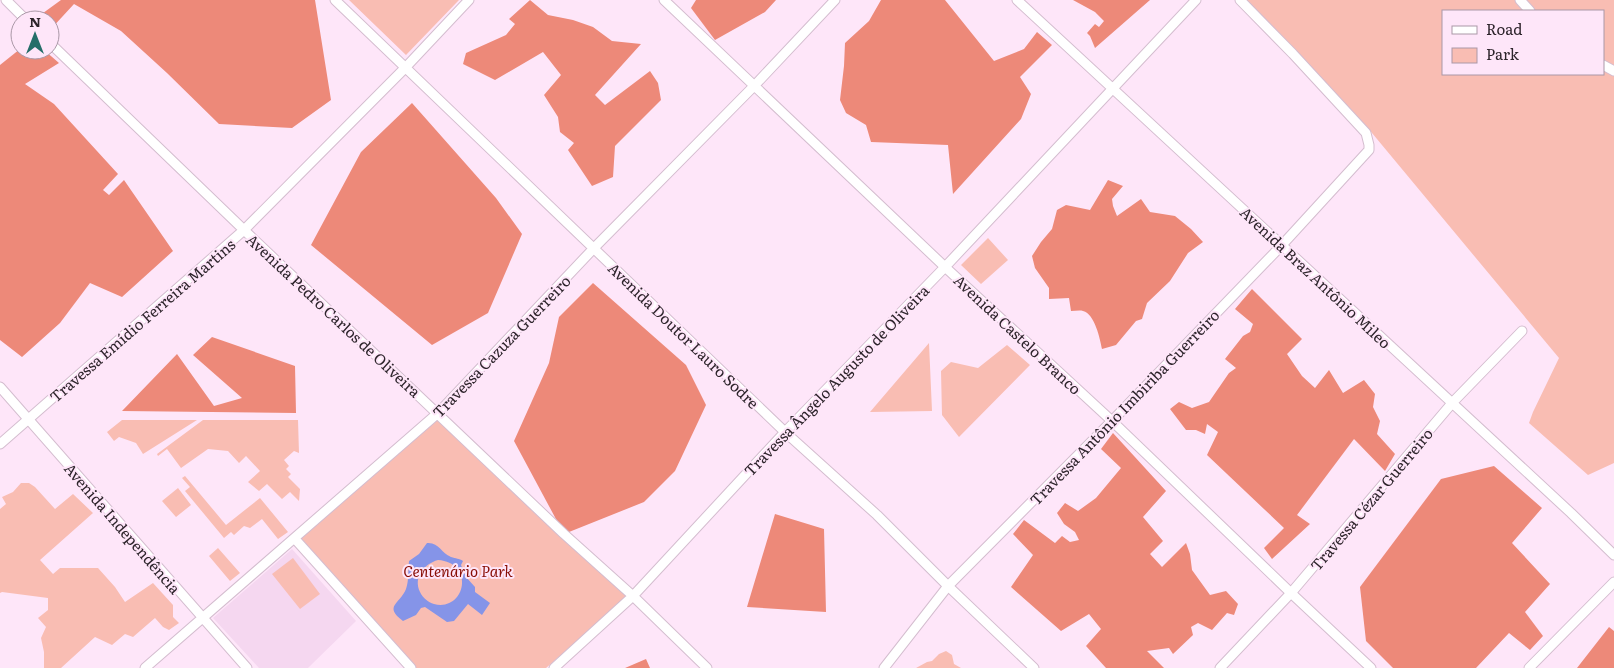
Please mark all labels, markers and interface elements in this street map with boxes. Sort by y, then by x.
north arrow [10,10,60,60]
legend [1442,10,1604,75]
text: N [29,11,41,31]
text: Road [1486,17,1522,40]
text: Park [1486,42,1520,65]
street label: Avenida Braz Antônio Mileo [1235,201,1397,354]
street label: Avenida Pedro Carlos de Oliveira [242,228,427,403]
street label: Travessa Emídio Ferreira Martins [44,233,240,407]
street label: Avenida Doutor Lauro Sodre [603,257,765,414]
street label: Travessa Cazuza Guerreiro [427,269,576,423]
street label: Avenida Castelo Branco [949,269,1087,400]
street label: Travessa Ângelo Augusto de Oliveira [738,278,935,481]
street label: Travessa Antônio Imbiriba Guerreiro [1024,304,1224,510]
street label: Travessa Cézar Guerreiro [1304,422,1438,576]
street label: Avenida Independência [59,457,187,599]
park label: Centenário Park [403,559,514,582]

